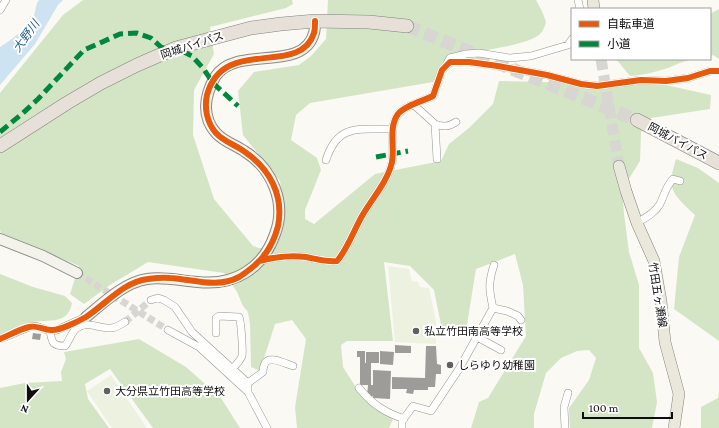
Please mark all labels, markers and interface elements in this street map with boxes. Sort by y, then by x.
legend [571,8,711,60]
water label: 大野川 [10,16,43,55]
text: 自転車道 [607,17,655,31]
street label: 岡城バイパス [159,29,225,61]
text: 小道 [607,37,631,51]
street label: 岡城バイパス [646,120,710,162]
street label: 竹田五ヶ瀬線 [647,261,669,329]
place label: 私立竹田南高等学校 [424,325,523,337]
marker: 私立竹田南高等学校 [411,326,421,336]
place label: しらゆり幼稚園 [458,359,535,371]
marker: しらゆり幼稚園 [445,360,455,370]
north arrow [8,380,48,420]
place label: 大分県立竹田高等学校 [115,385,225,397]
marker: 大分県立竹田高等学校 [102,386,112,396]
scale bar [583,394,672,420]
text: 100 m [589,401,619,415]
text: N [18,402,30,416]

